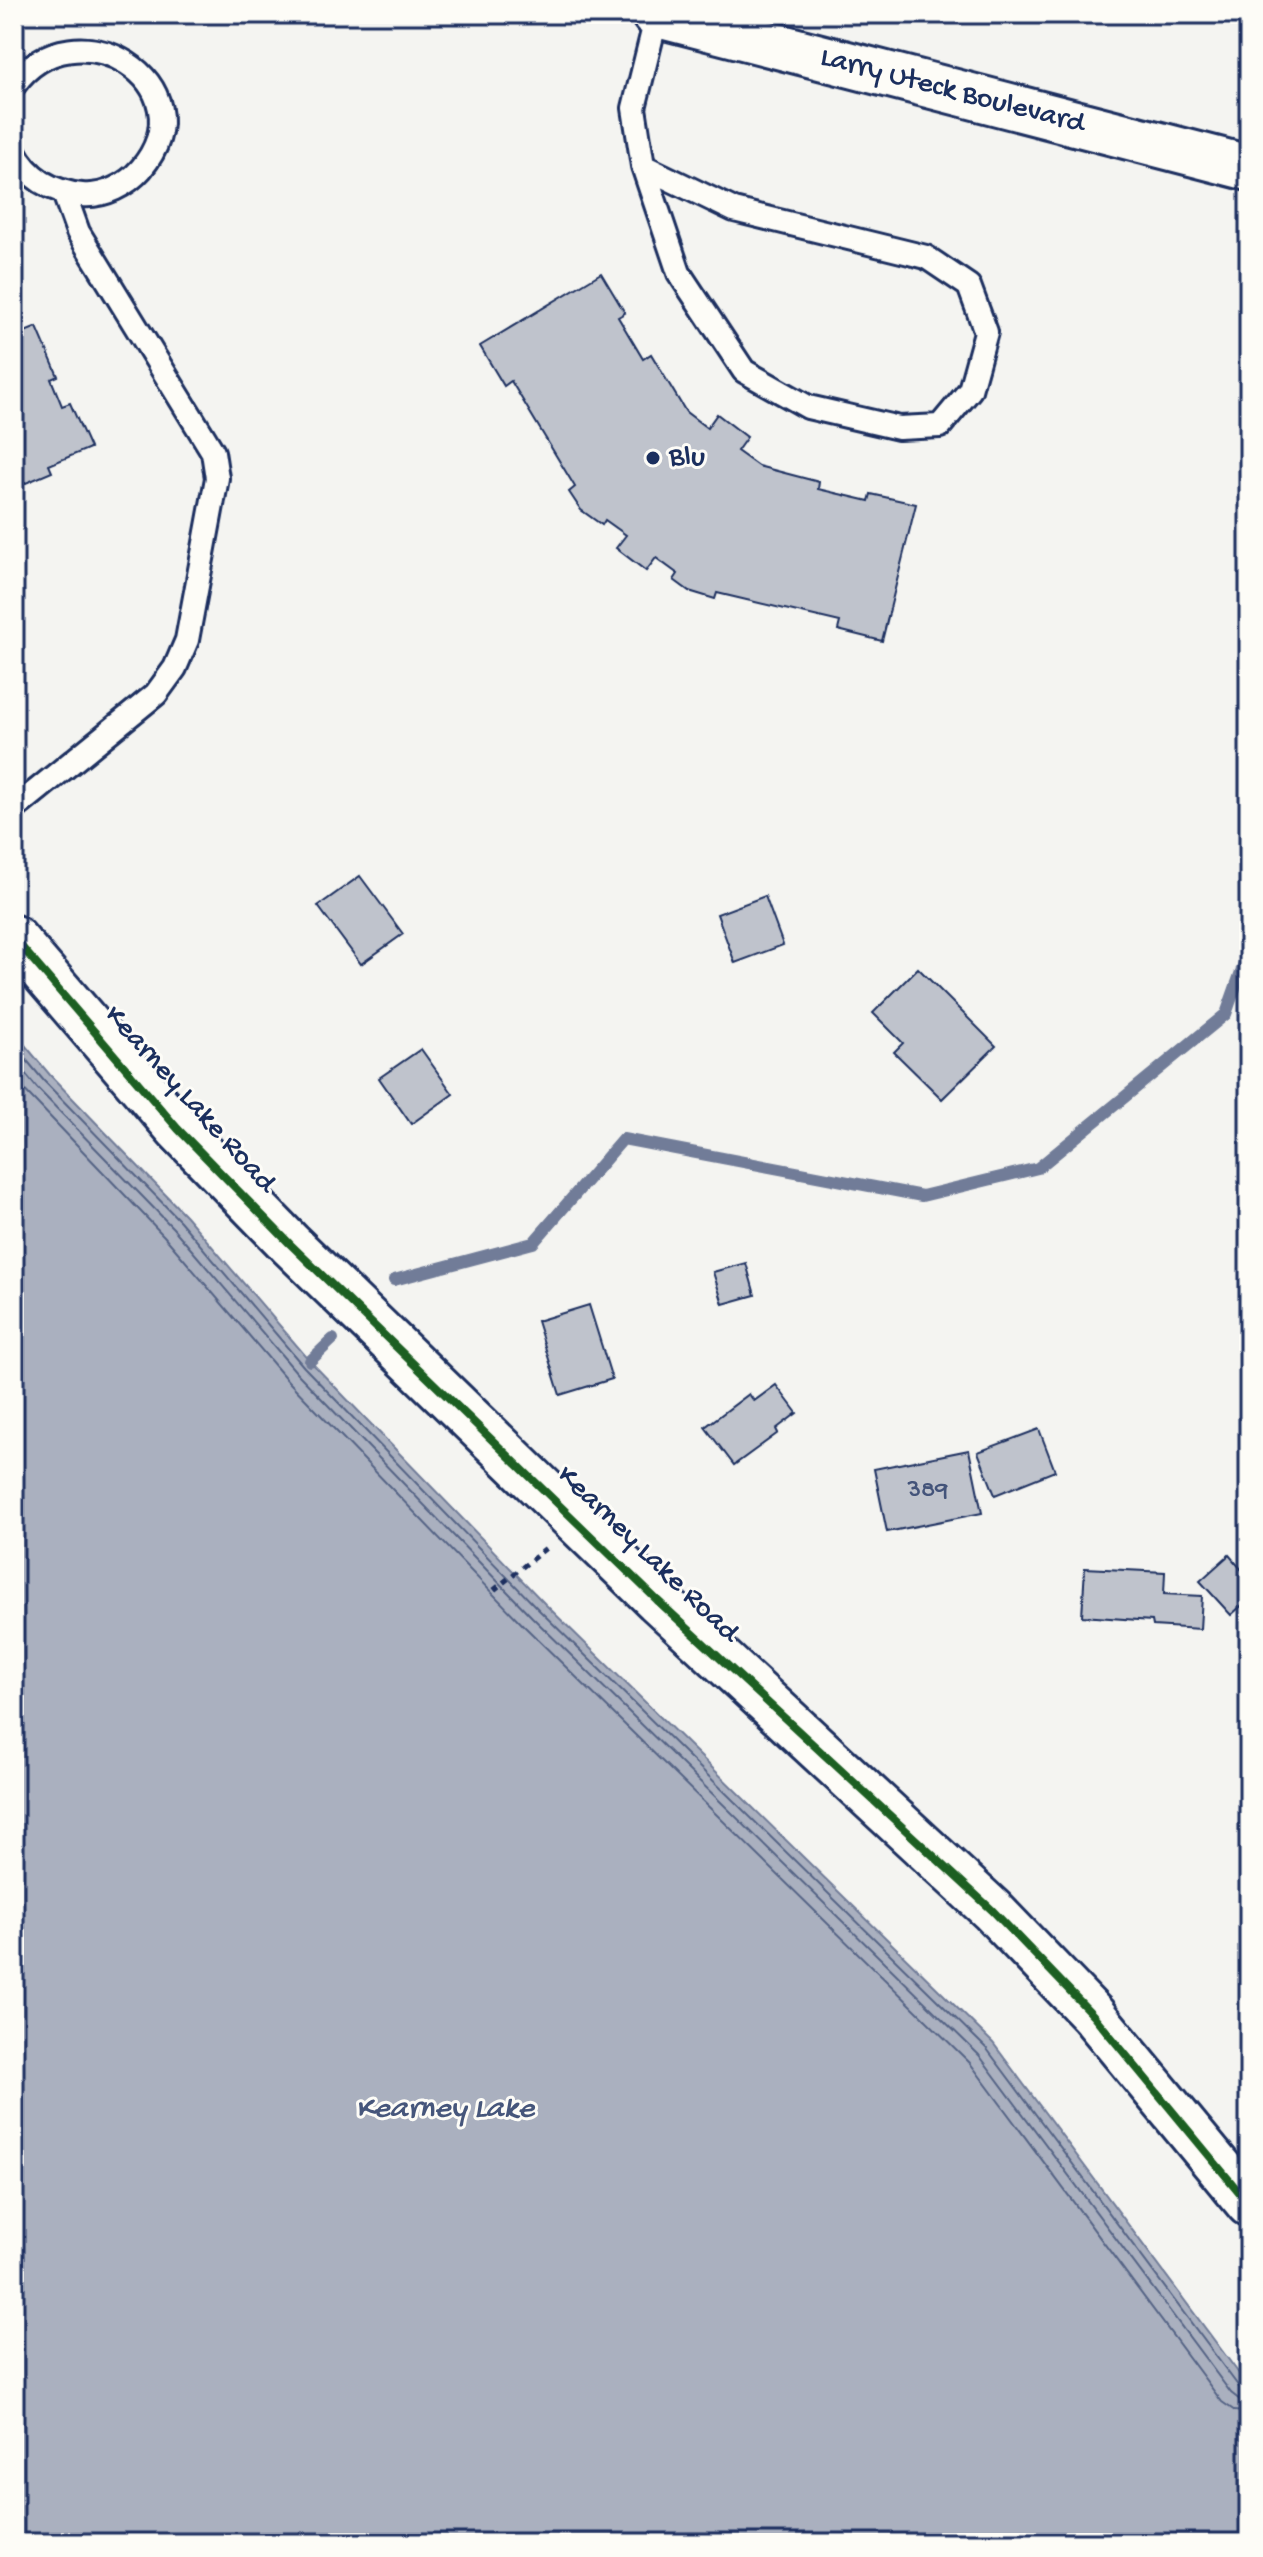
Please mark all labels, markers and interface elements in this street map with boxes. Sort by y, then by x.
street label: Larry Uteck Boulevard [816,40,1090,143]
place label: Blu [668,441,705,476]
marker: Blu [644,449,662,467]
street label: Kearney Lake Road [96,999,284,1203]
street label: Kearney Lake Road [549,1459,747,1653]
house number: 389 [907,1476,948,1507]
water label: Kearney Lake [356,2091,536,2129]

